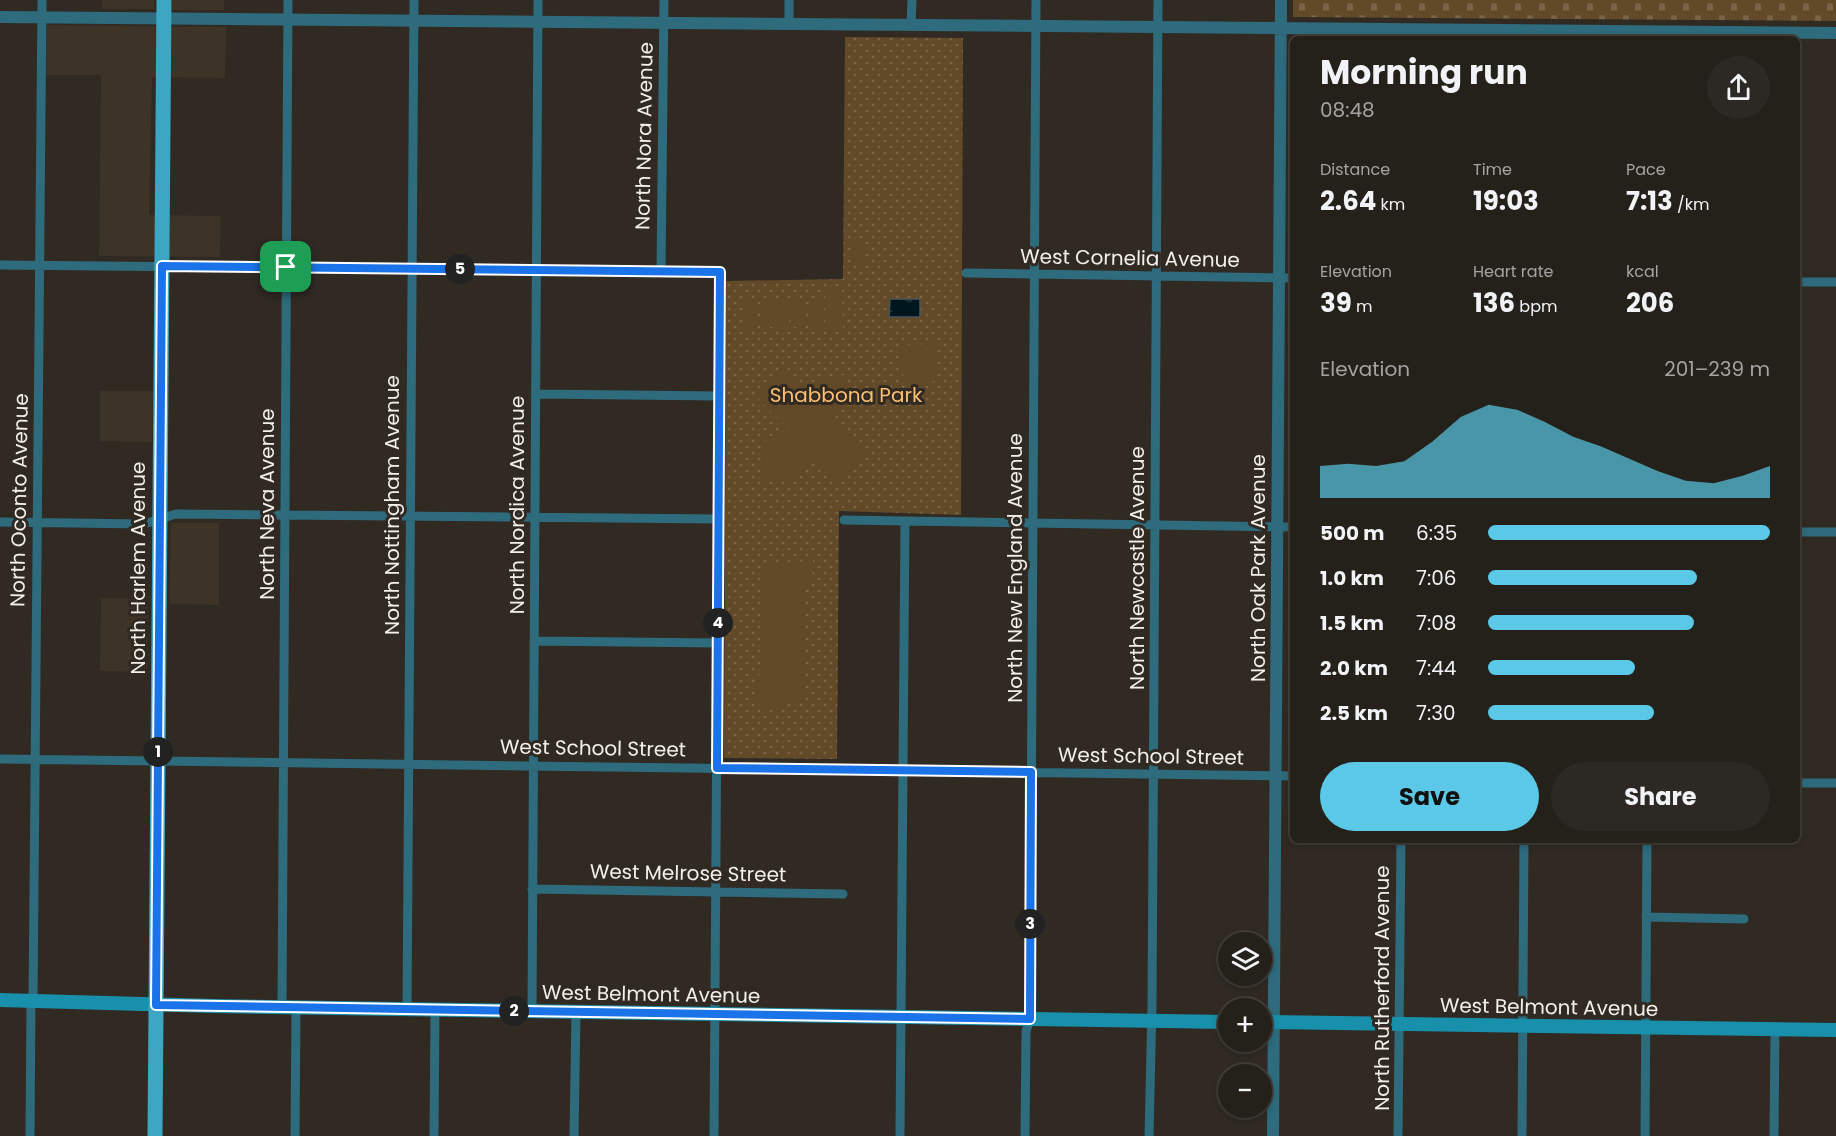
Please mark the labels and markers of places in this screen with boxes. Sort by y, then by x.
pin [260,241,311,292]
pin: 5 [445,254,475,284]
pin: 4 [703,608,733,638]
pin: 1 [143,737,173,767]
pin: 3 [1015,909,1045,939]
pin: 2 [499,996,529,1026]

